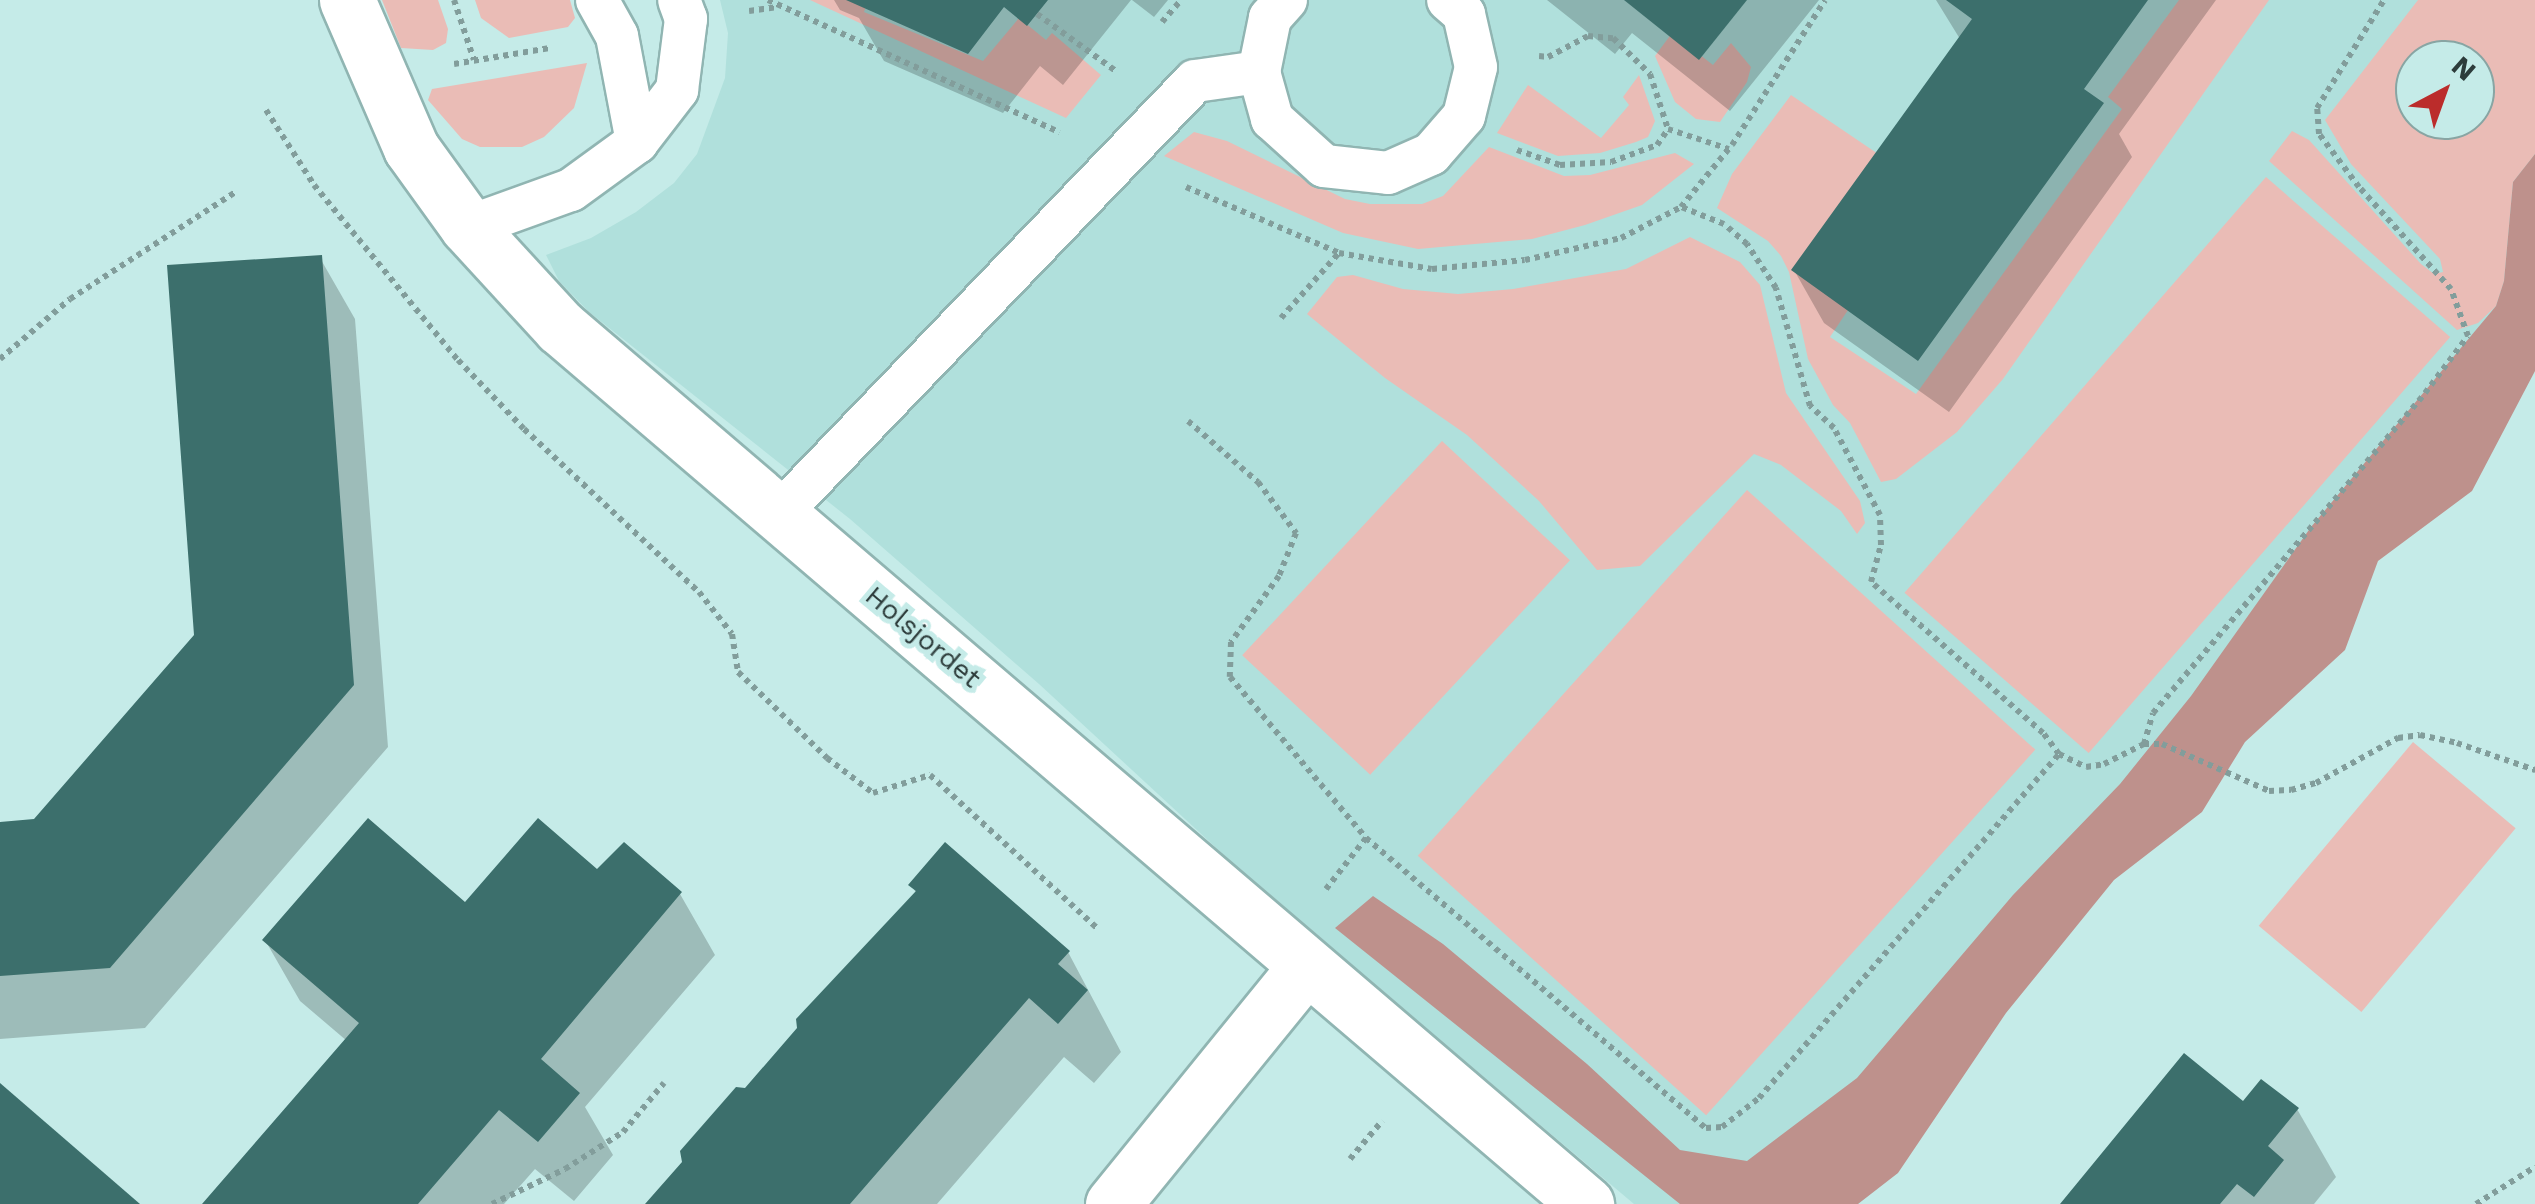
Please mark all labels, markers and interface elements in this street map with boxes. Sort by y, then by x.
north arrow [2395,40,2495,140]
text: N [2445,49,2482,88]
street label: Holsjordet [858,579,988,695]

